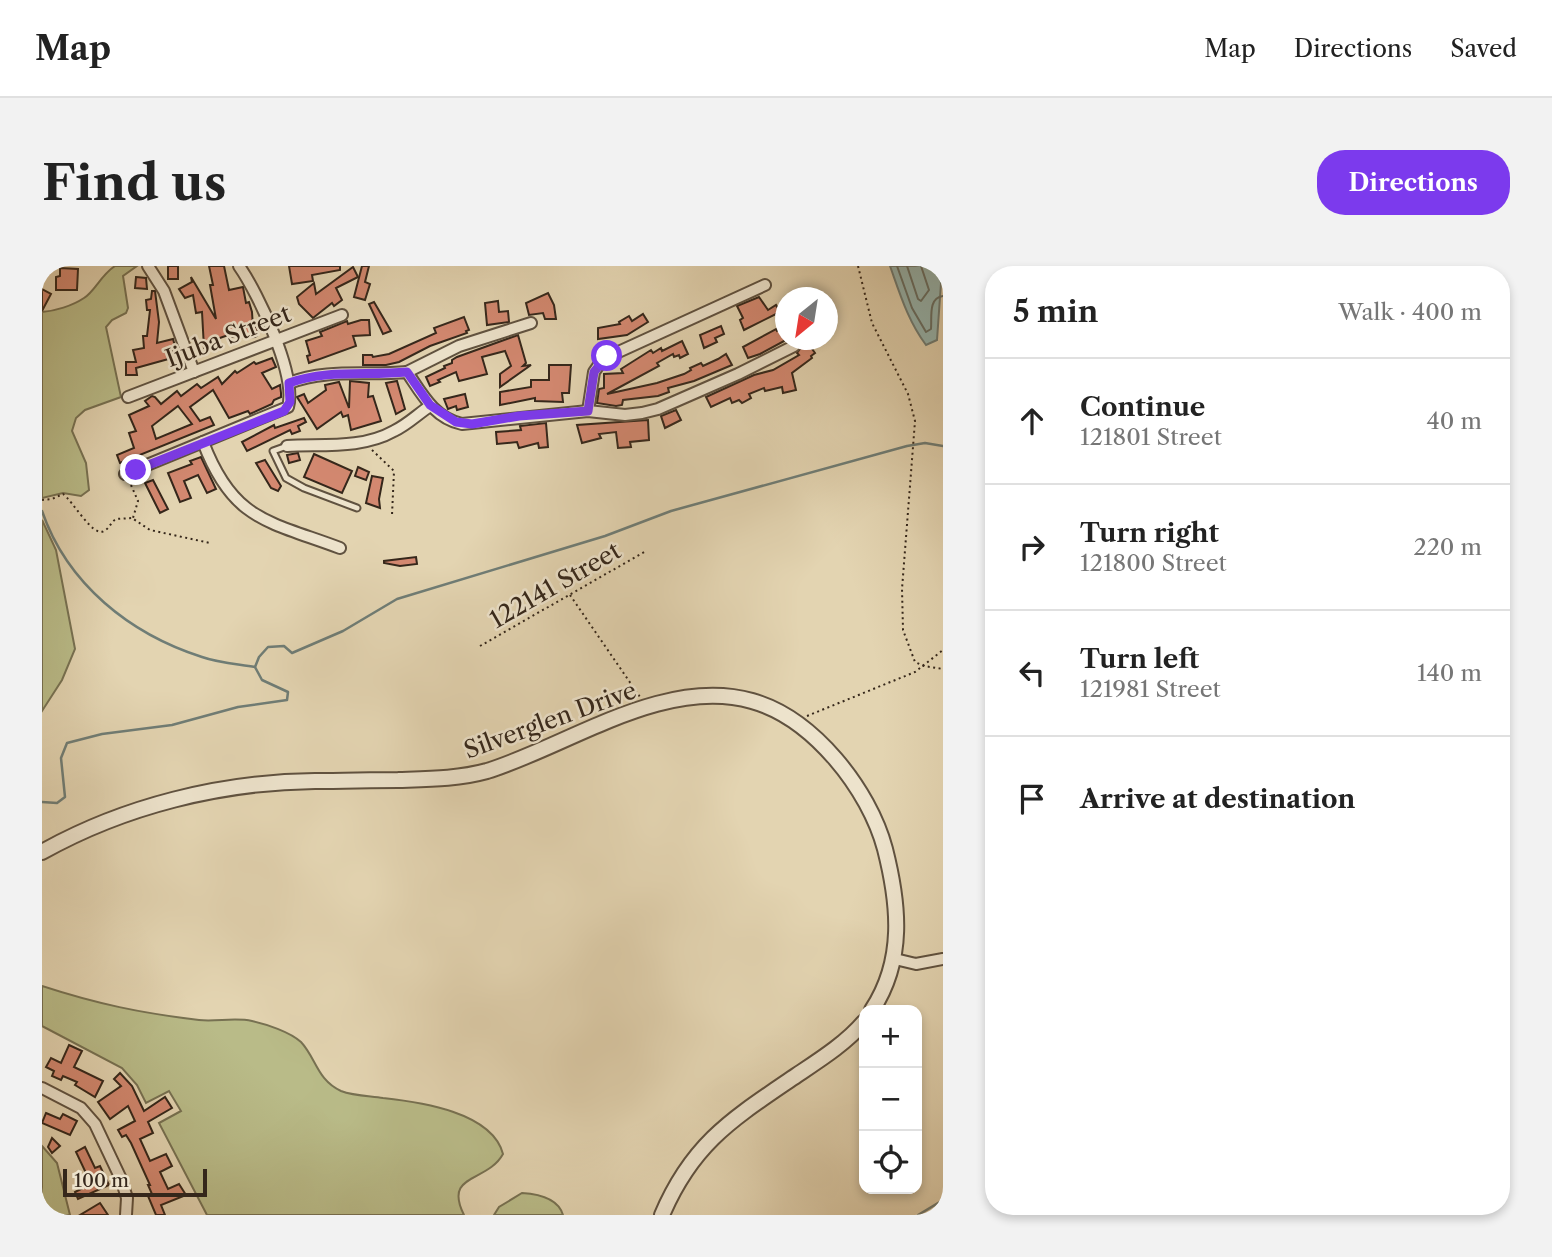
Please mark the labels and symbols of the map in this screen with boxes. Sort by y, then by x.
north arrow [775,287,838,350]
street label: Ijuba Street [161,299,295,373]
route start [591,340,622,371]
route end [120,454,151,485]
street label: 122141 Street [484,536,626,634]
street label: Silverglen Drive [460,675,640,765]
scale bar [63,1166,206,1198]

